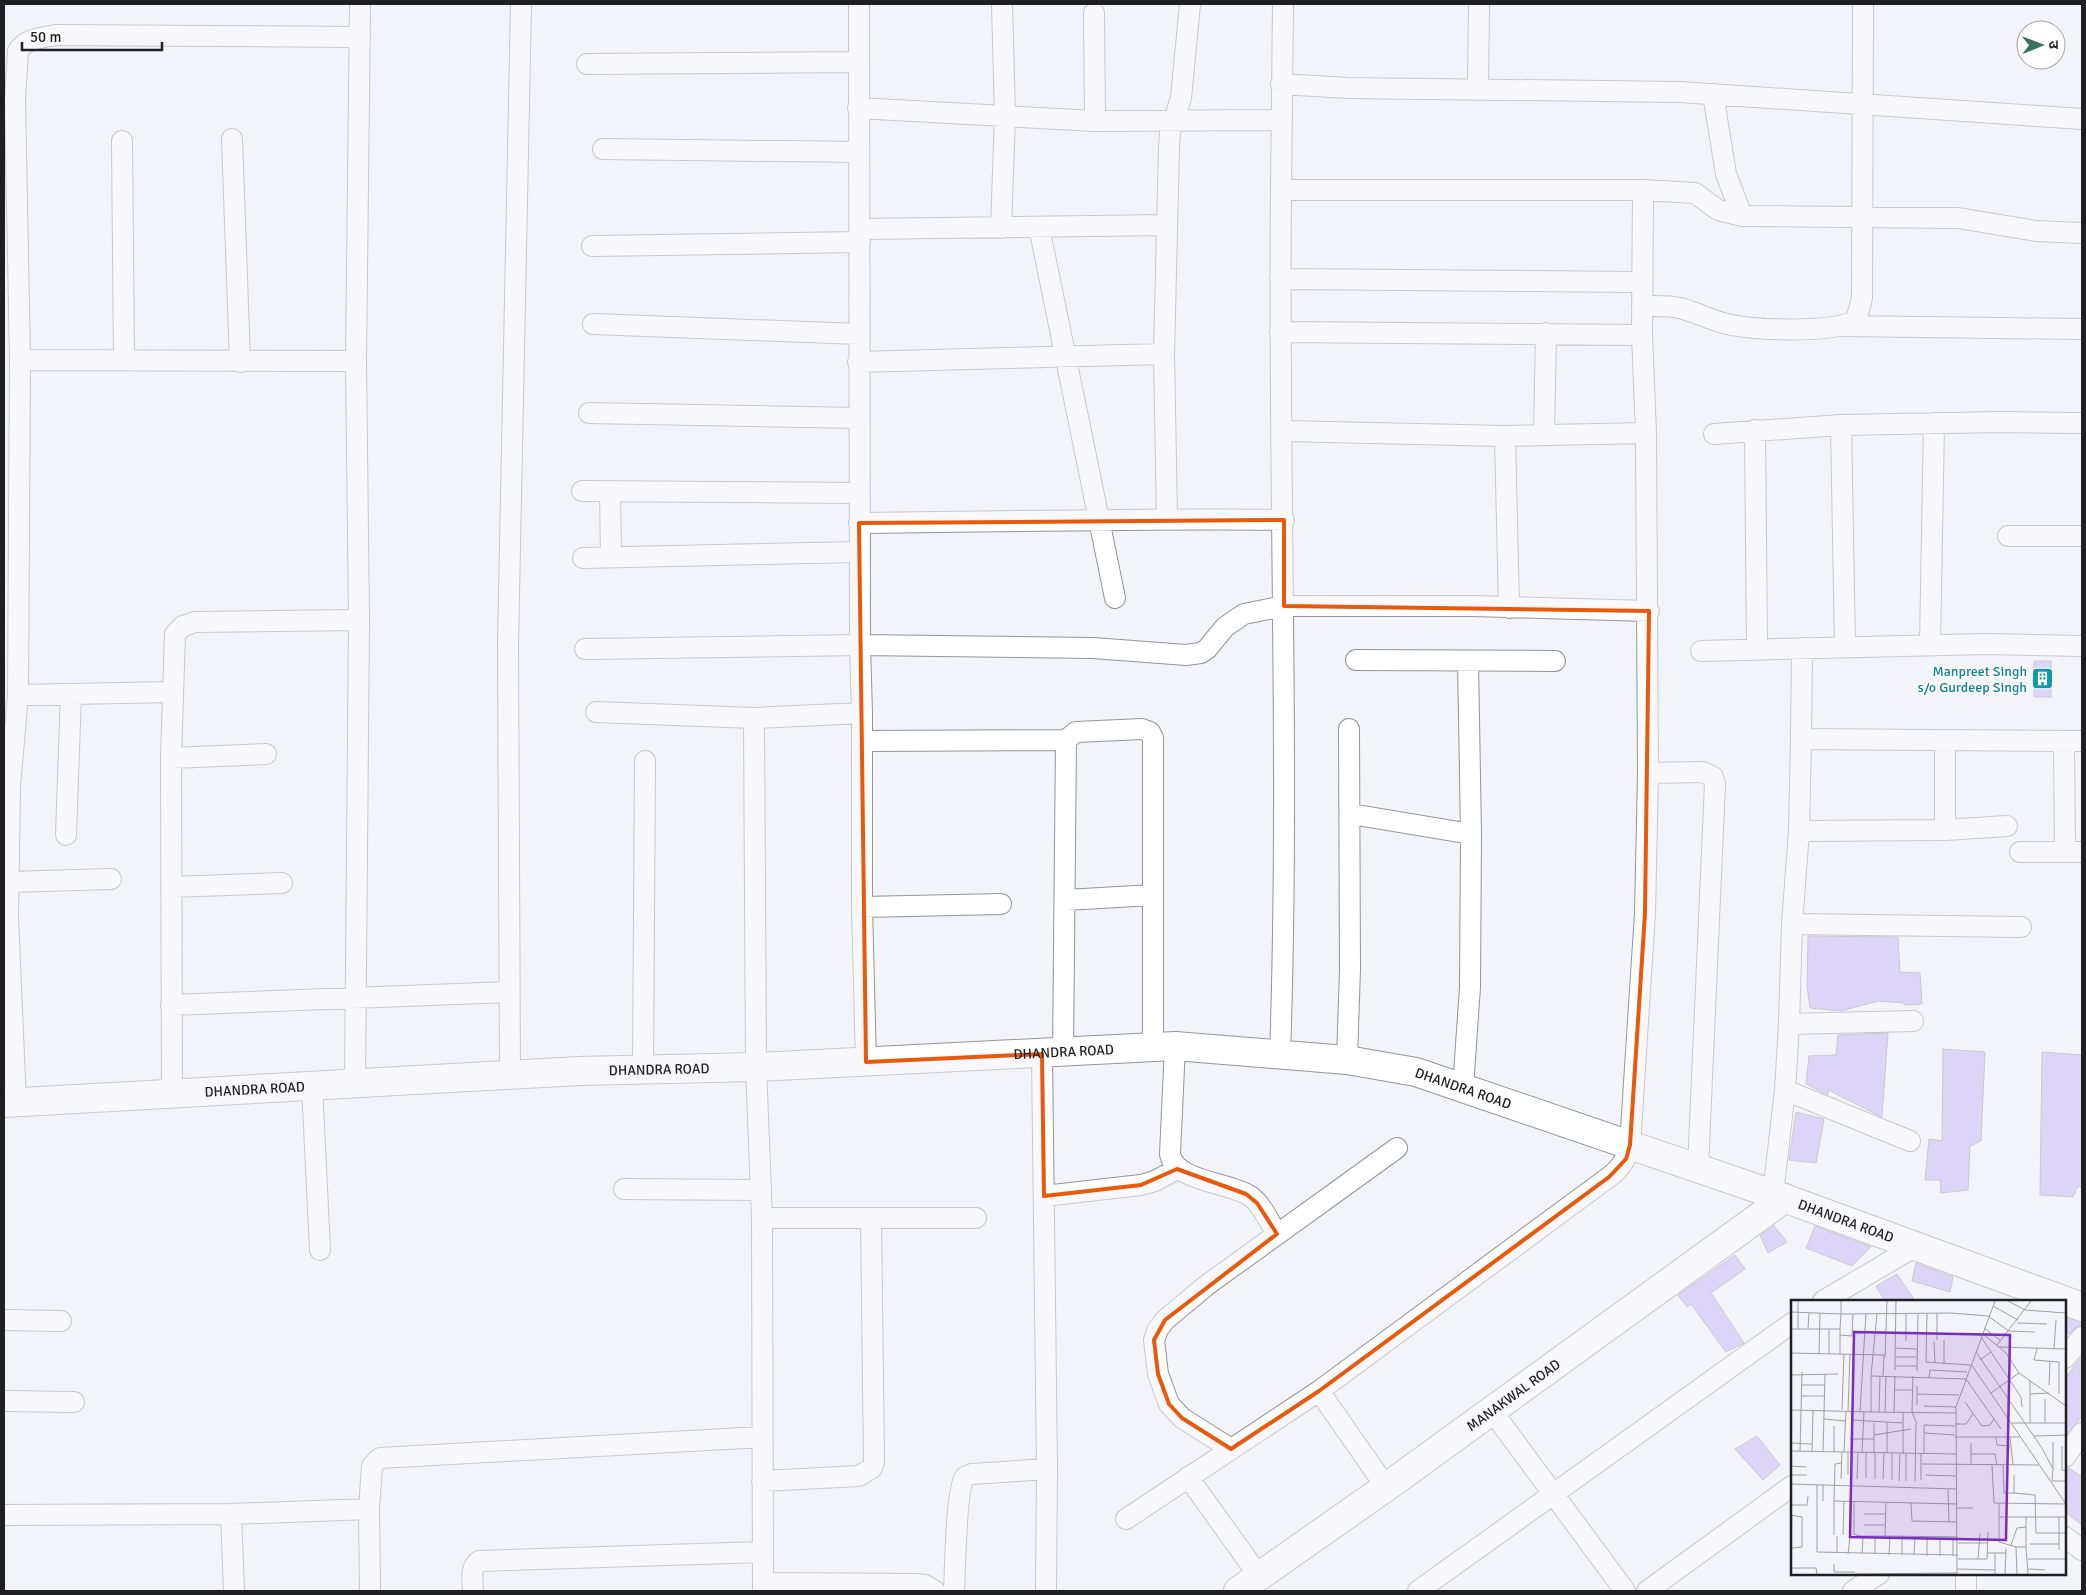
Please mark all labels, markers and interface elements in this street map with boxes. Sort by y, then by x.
scale bar [22,20,162,52]
north arrow [2016,20,2066,70]
text: 50 m [30,28,61,46]
text: उ [2045,41,2062,50]
place label: Manpreet Singh s/o Gurdeep Singh [1918,663,2027,696]
building icon: Manpreet Singh s/o Gurdeep Singh [2031,667,2055,691]
street label: DHANDRA ROAD [1013,1041,1114,1063]
street label: DHANDRA ROAD [609,1060,710,1079]
street label: DHANDRA ROAD [1413,1064,1513,1113]
street label: DHANDRA ROAD [204,1078,305,1101]
street label: DHANDRA ROAD [1796,1196,1896,1246]
inset map [1791,1300,2066,1575]
street label: MANAKWAL ROAD [1463,1356,1564,1435]

